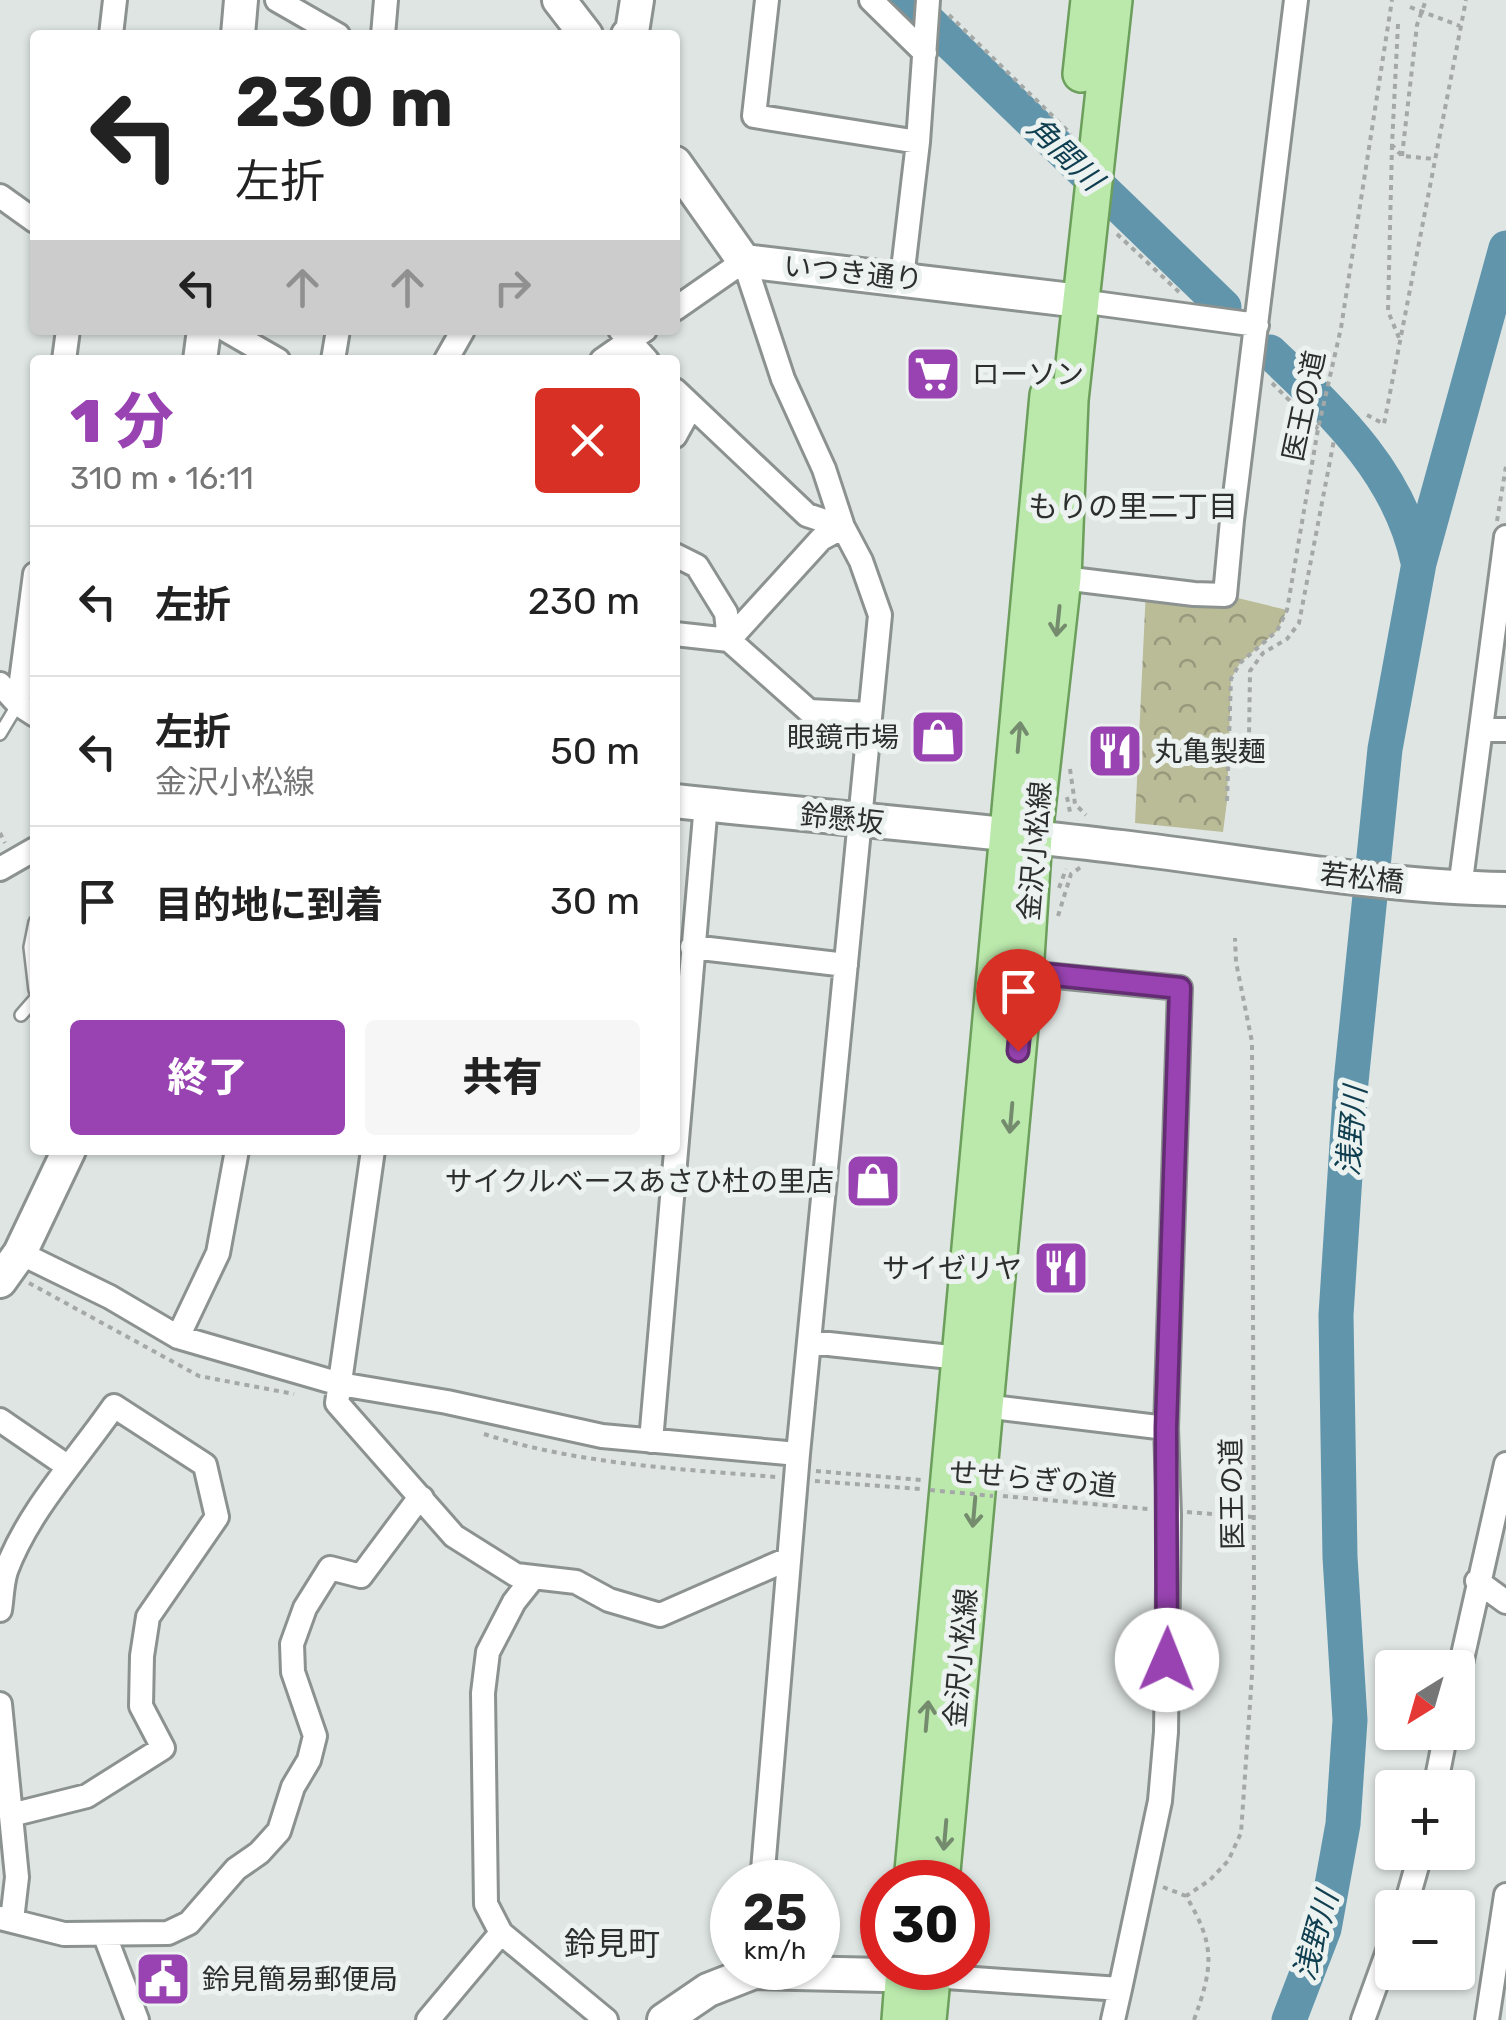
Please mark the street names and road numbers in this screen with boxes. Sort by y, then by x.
street label: いつき通り [782,249,924,297]
street label: 医王の道 [1276,348,1332,464]
street label: 金沢小松線 [1012,780,1058,922]
street label: 鈴懸坂 [798,798,886,840]
street label: 若松橋 [1318,857,1406,899]
street label: 医王の道 [1215,1438,1249,1550]
street label: せせらぎの道 [948,1455,1118,1503]
street label: 金沢小松線 [938,1587,984,1729]

